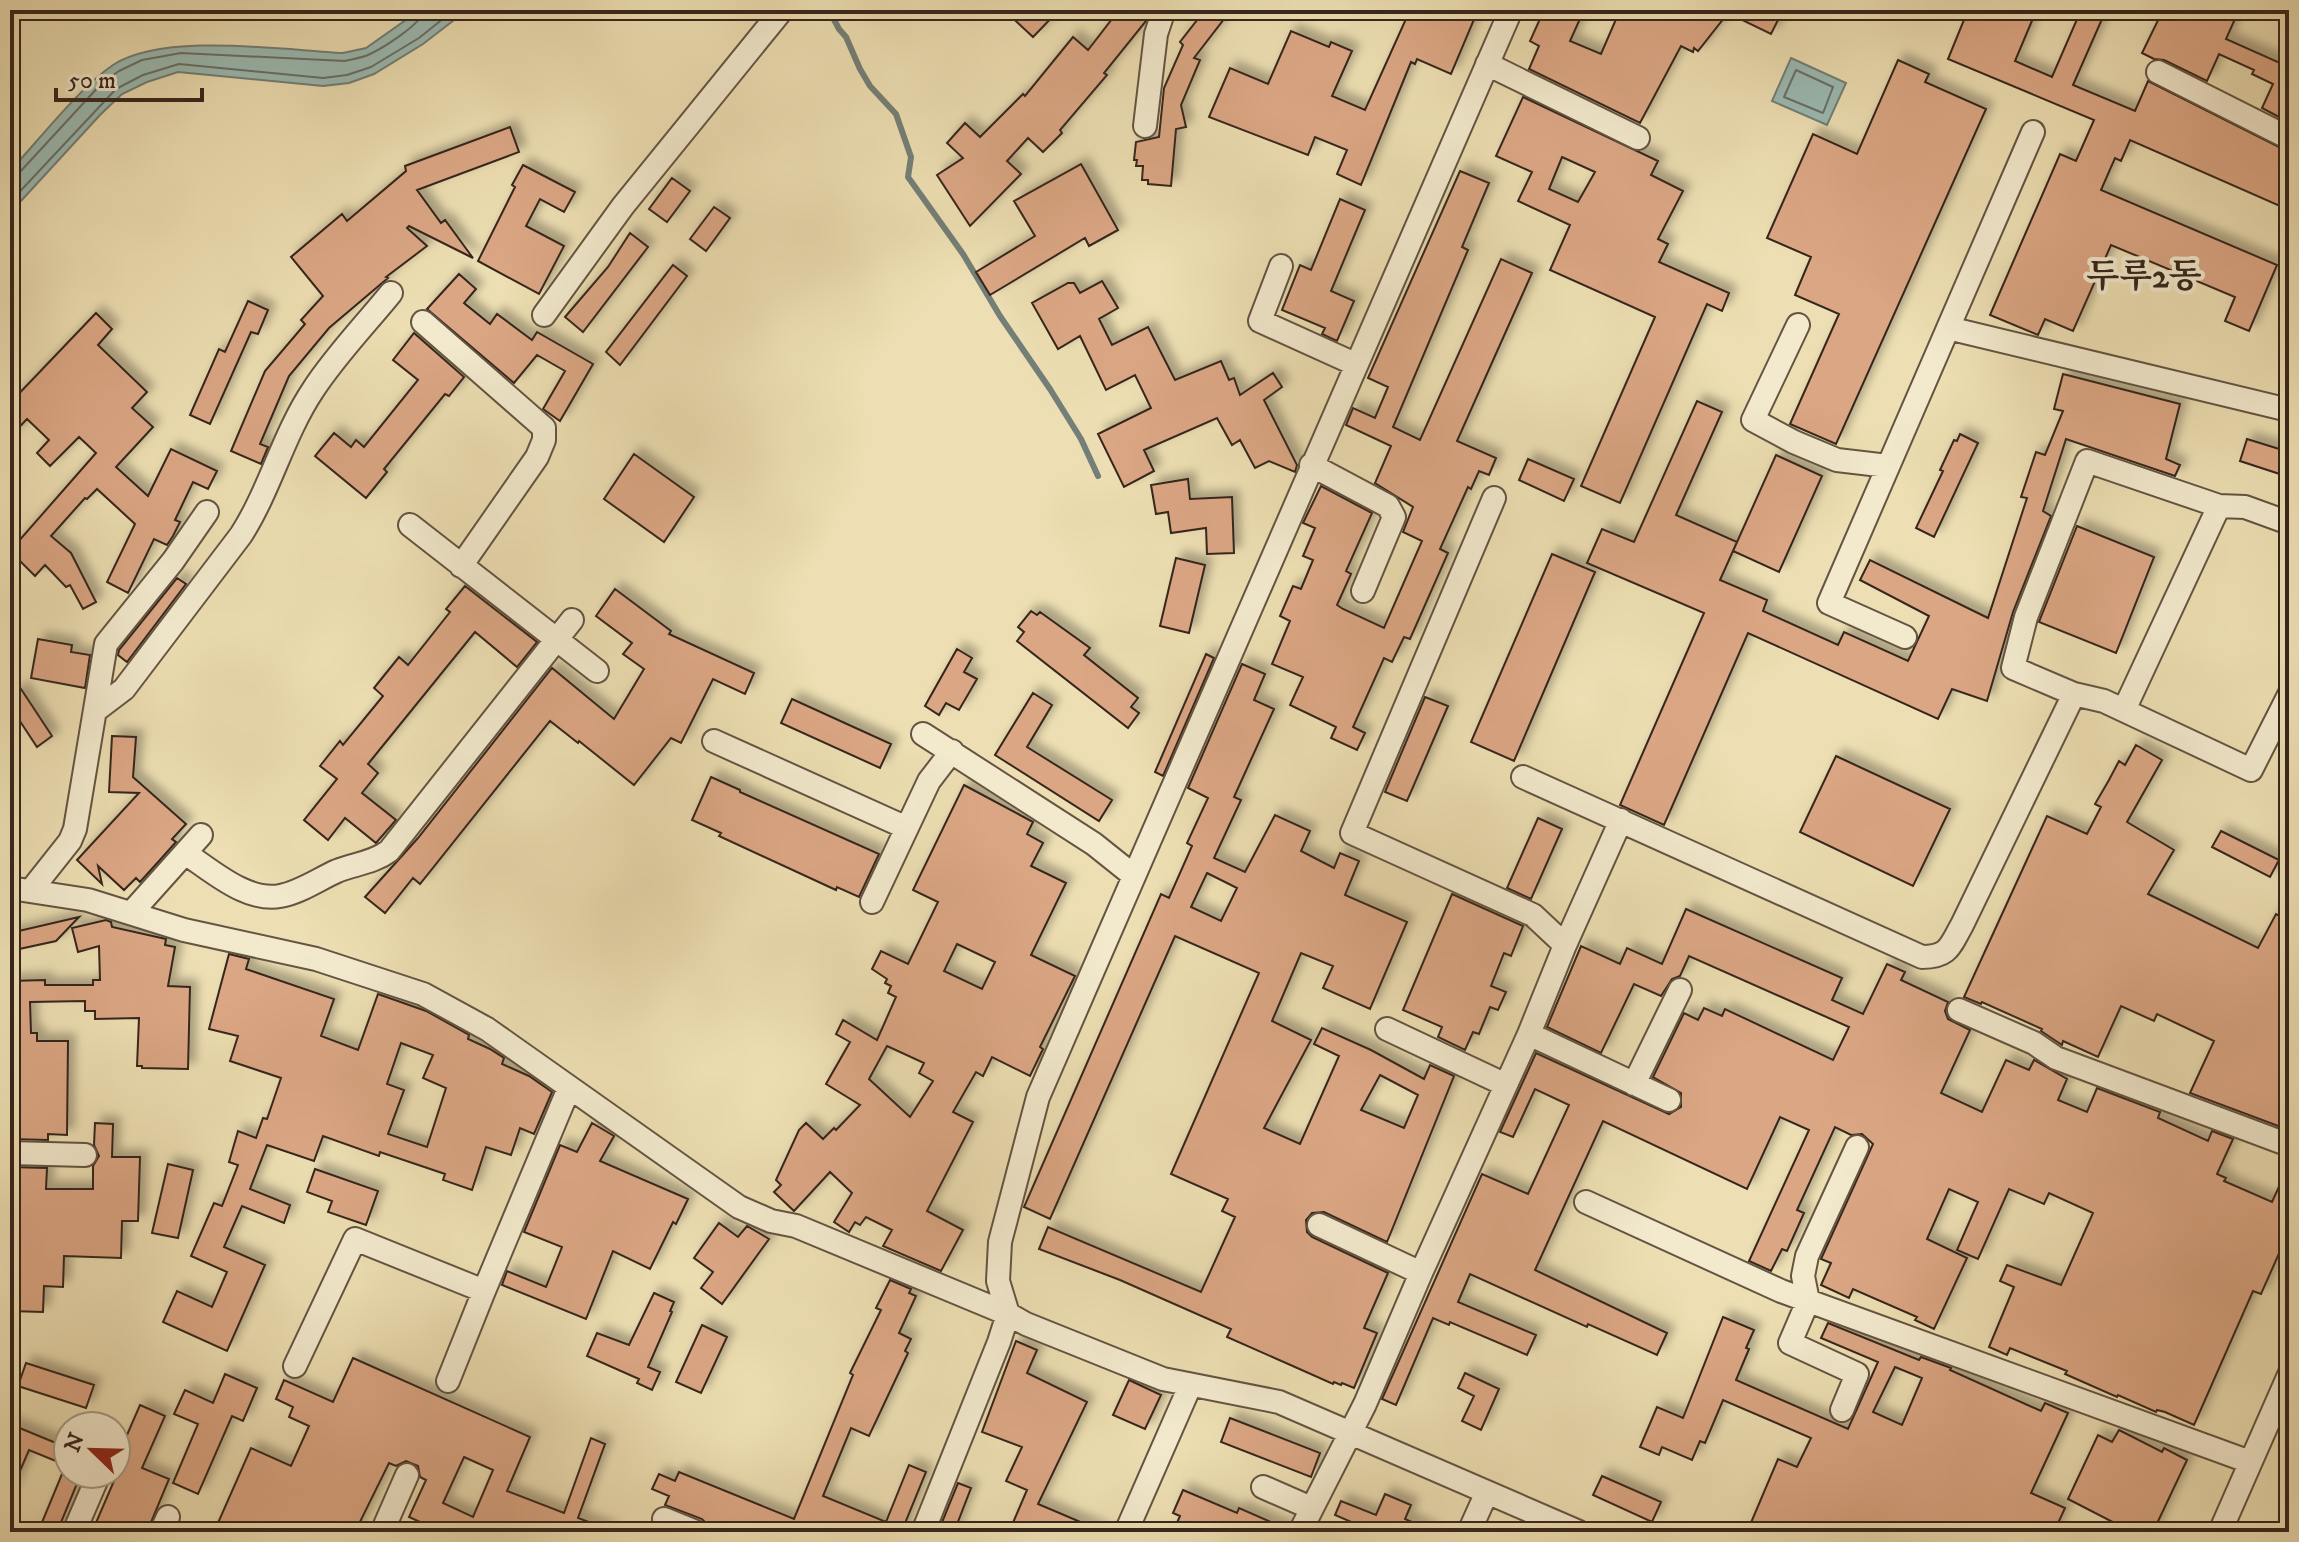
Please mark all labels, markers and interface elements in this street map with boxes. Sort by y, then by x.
scale bar [56,52,202,102]
text: 50 m [68,66,116,96]
district label: 두루2동 [2086,256,2202,298]
north arrow [52,1410,132,1490]
text: N [59,1429,91,1456]

